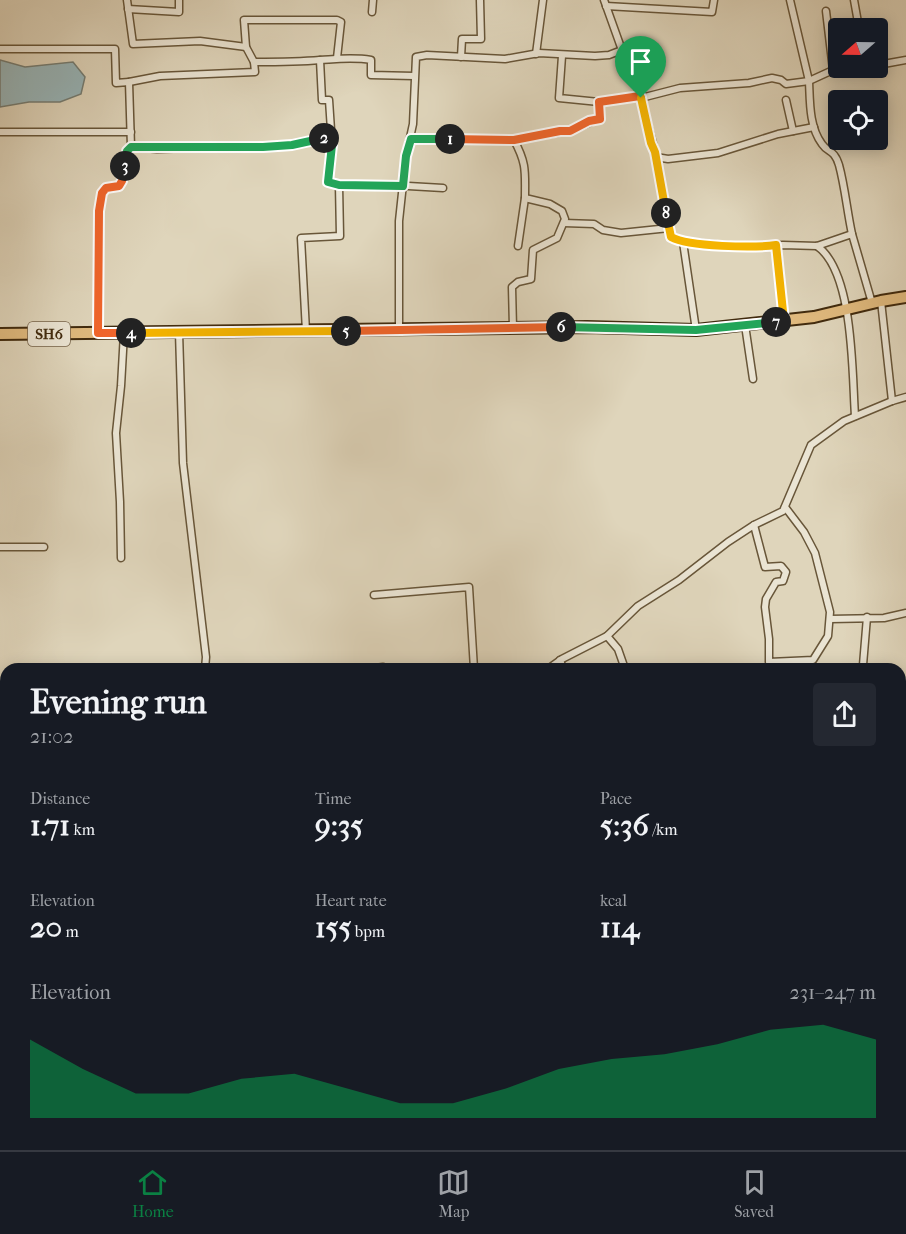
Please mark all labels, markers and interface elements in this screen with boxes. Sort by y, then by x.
north arrow [828,18,888,78]
map controls [828,18,888,150]
pin [615,36,666,98]
icon: arrive [624,45,657,78]
button: locate [828,90,888,150]
pin: 2 [309,123,339,153]
pin: 1 [435,124,465,154]
text: 2 [320,128,328,147]
text: 1 [447,129,453,148]
pin: 3 [110,151,140,181]
text: 3 [122,156,128,175]
pin: 8 [651,198,681,228]
text: 8 [662,203,670,222]
pin: 7 [761,307,791,337]
pin: 6 [546,312,576,342]
text: 7 [772,312,780,331]
pin: 5 [331,316,361,346]
text: 6 [557,317,565,336]
pin: 4 [116,318,146,348]
text: 5 [343,321,349,340]
road number: SH6 [28,322,70,346]
text: 4 [126,323,136,342]
text: Evening run [30,683,207,722]
button: share [813,683,876,746]
text: 21:02 [30,725,74,748]
text: Distance [30,789,90,808]
text: Time [315,789,351,808]
text: Pace [600,789,632,808]
text: 1.71 [30,808,70,843]
text: 9:35 [315,808,363,843]
text: 5:36 [600,808,649,843]
text: km [70,820,95,839]
text: /km [649,820,678,839]
text: Elevation [30,891,95,910]
text: Heart rate [315,891,387,910]
text: kcal [600,891,627,910]
text: 20 [30,910,62,945]
text: 155 [315,910,351,945]
text: 114 [600,910,639,945]
text: m [62,922,79,941]
text: bpm [351,922,385,941]
text: Elevation [30,981,111,1004]
text: 231–247 m [790,981,876,1004]
tab: Home [132,1166,174,1221]
tab: Map [437,1166,470,1221]
tab: Saved [734,1166,774,1221]

